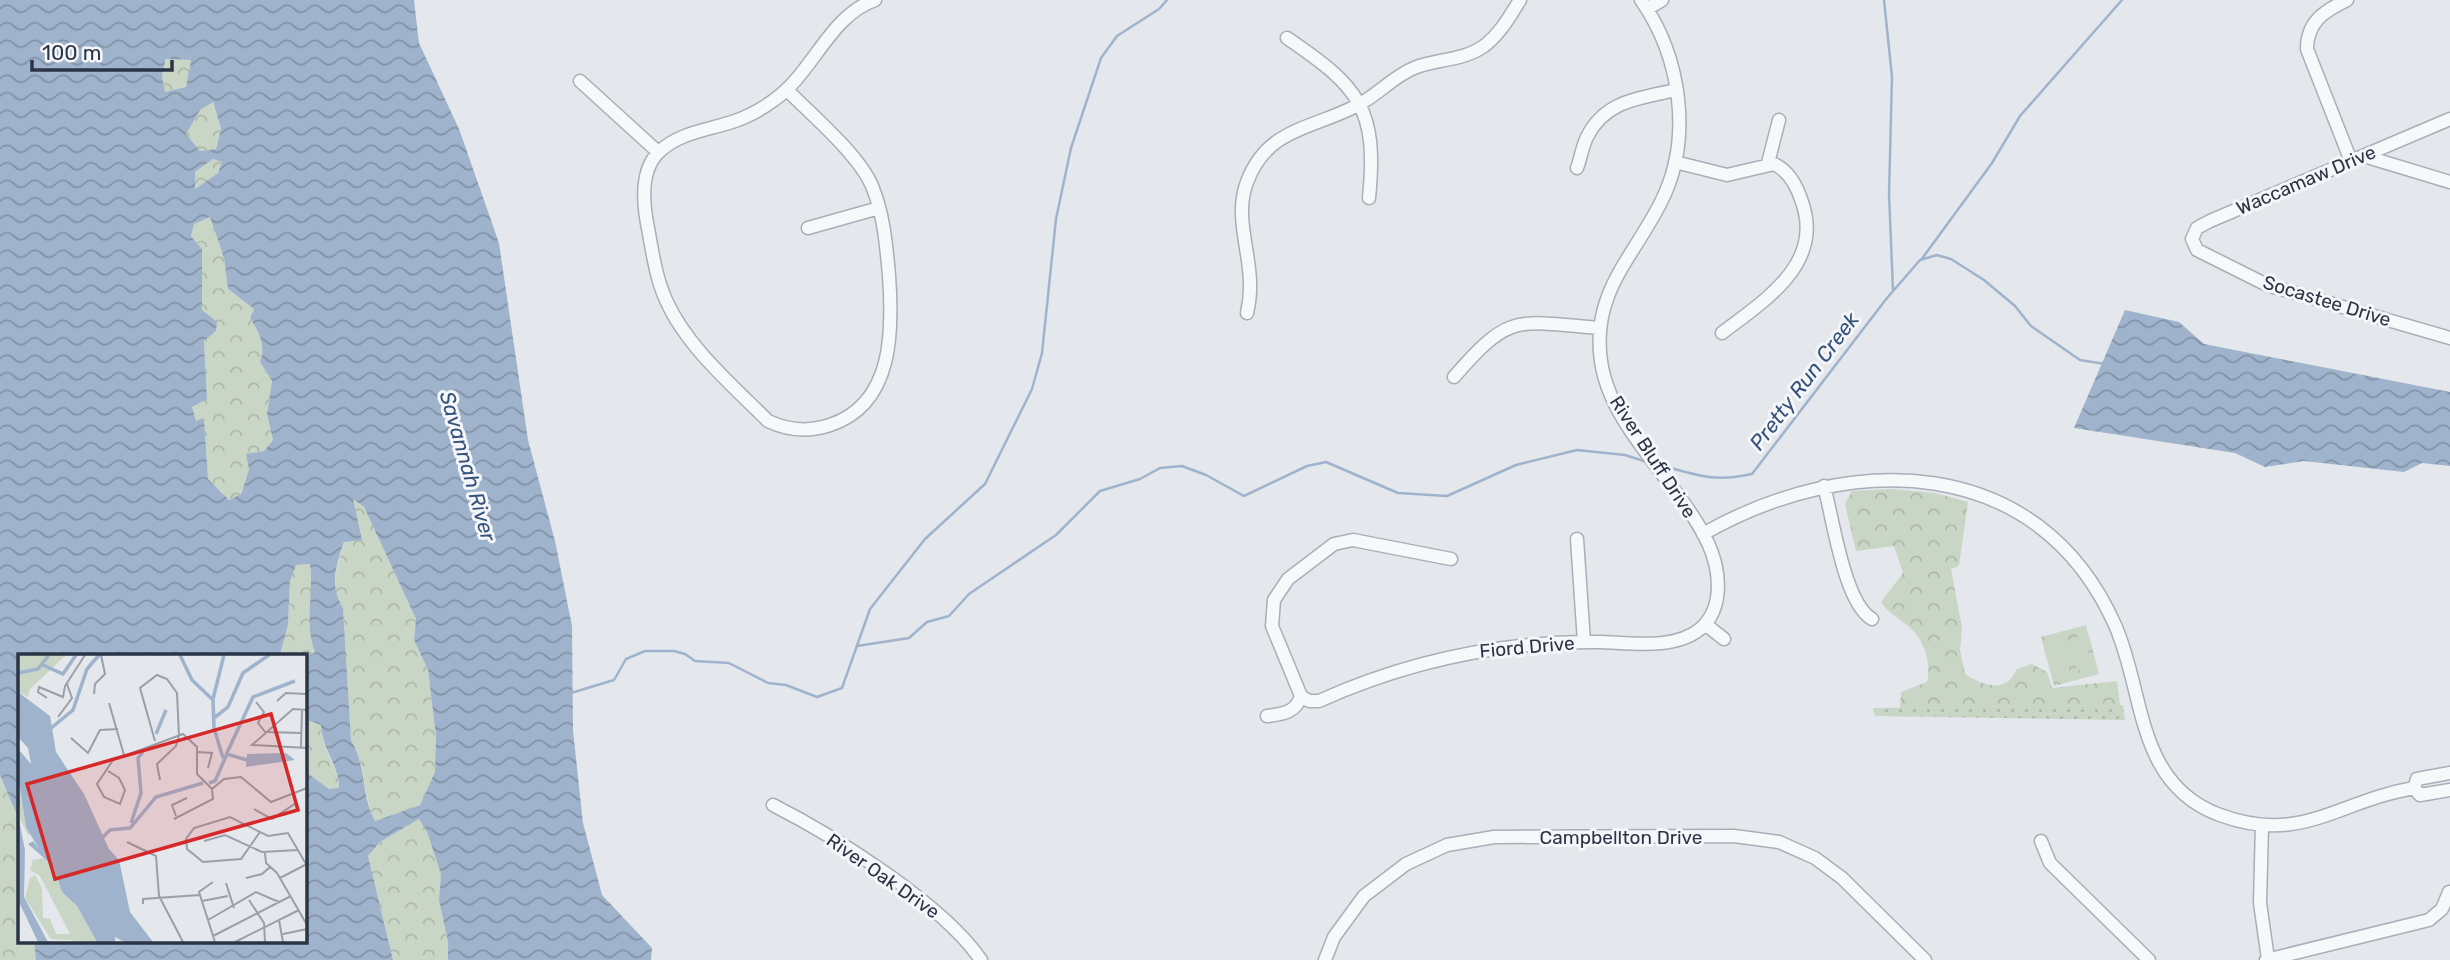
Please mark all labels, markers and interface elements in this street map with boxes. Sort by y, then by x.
scale bar [32,28,172,72]
text: 100 m [42,40,101,65]
street label: Waccamaw Drive [2233,140,2379,220]
street label: Socastee Drive [2260,271,2394,331]
water label: Pretty Run Creek [1744,306,1865,455]
water label: Savannah River [435,388,502,545]
street label: River Bluff Drive [1605,392,1701,522]
street label: Fiord Drive [1479,631,1575,663]
inset map [18,654,306,942]
street label: Campbellton Drive [1540,826,1702,849]
street label: River Oak Drive [822,829,944,923]

